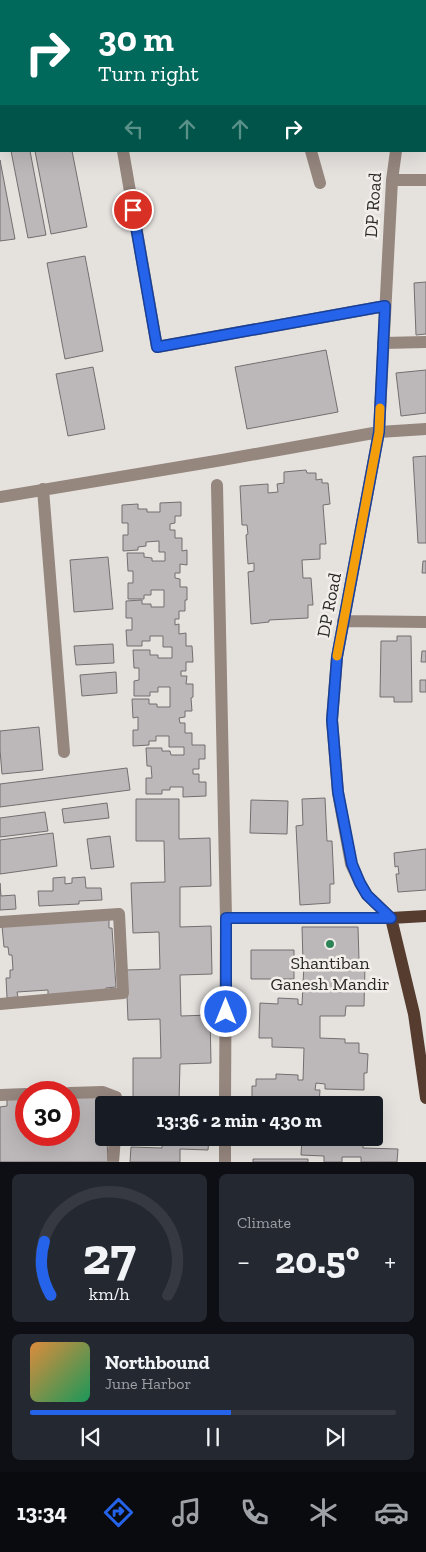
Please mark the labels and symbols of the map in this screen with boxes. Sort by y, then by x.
street label: DP Road [360,172,386,238]
pin [112,189,154,231]
street label: DP Road [312,571,346,639]
marker: Shantiban Ganesh Mandir [324,938,336,950]
place label: Shantiban Ganesh Mandir [271,952,389,995]
position arrow [199,985,251,1037]
speed limit sign: 30 [15,1081,80,1146]

